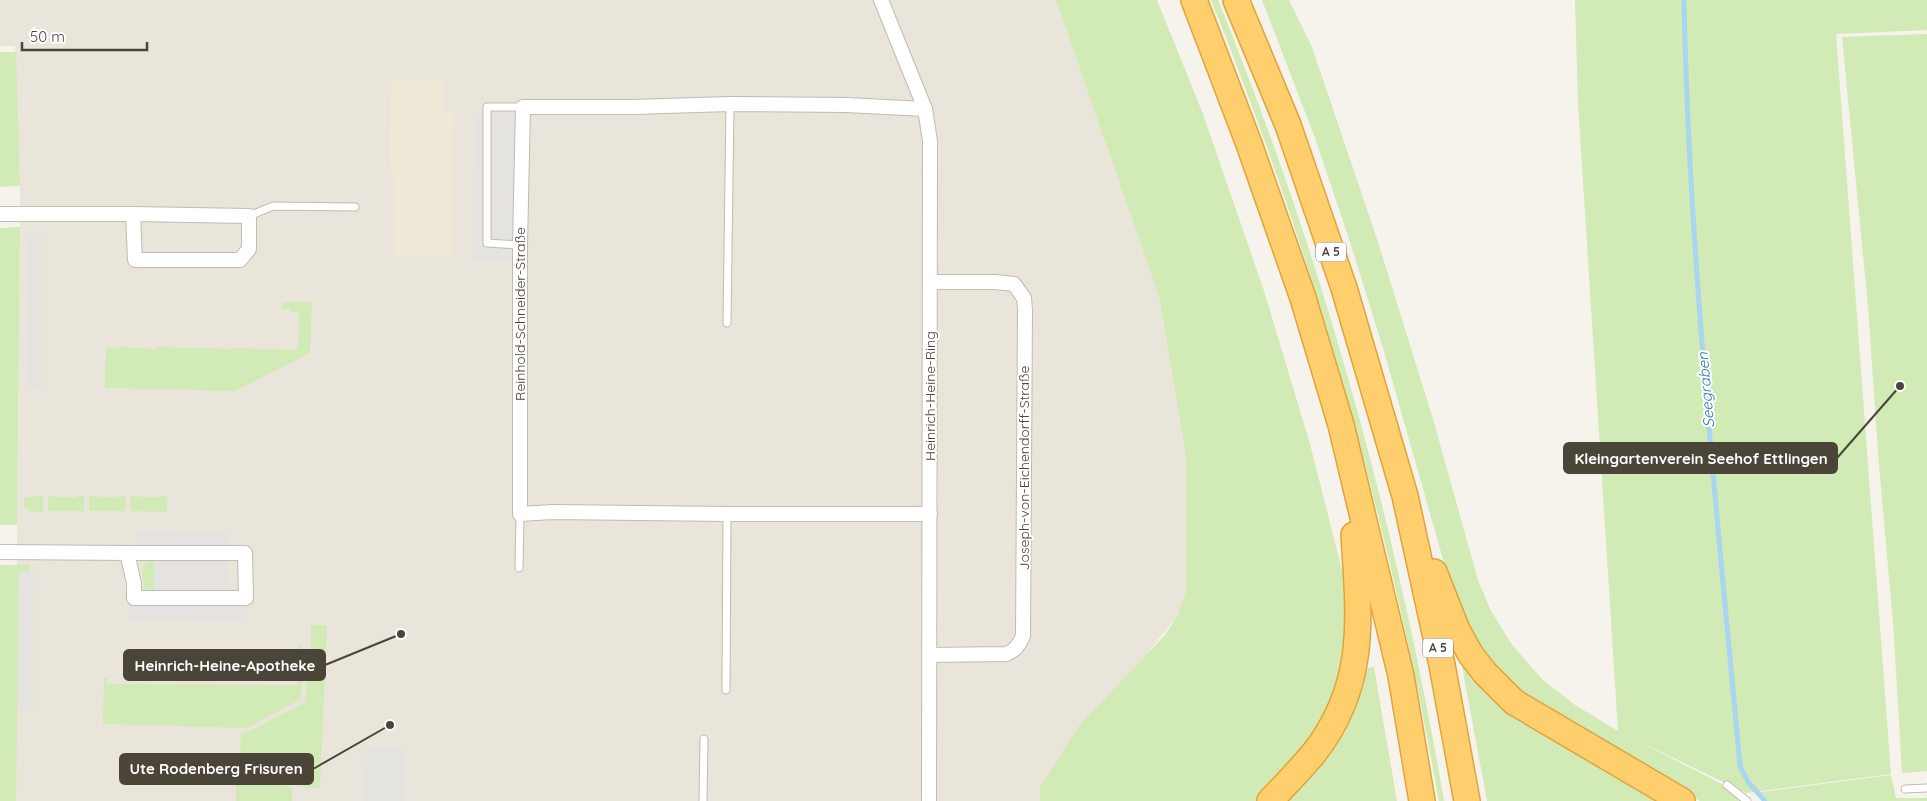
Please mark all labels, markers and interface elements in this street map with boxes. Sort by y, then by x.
scale bar [22,20,148,52]
text: 50 m [30,27,65,46]
street label: Reinhold-Schneider-Straße [511,227,529,401]
road number: A 5 [1316,242,1346,262]
street label: Heinrich-Heine-Ring [921,331,939,461]
water label: Seegraben [1693,351,1718,429]
street label: Joseph-von-Eichendorff-Straße [1015,365,1033,570]
callout: Kleingartenverein Seehof Ettlingen [1564,443,1837,473]
text: Kleingartenverein Seehof Ettlingen [1574,449,1828,468]
road number: A 5 [1423,638,1453,658]
callout: Heinrich-Heine-Apotheke [124,650,325,680]
text: Heinrich-Heine-Apotheke [135,656,316,675]
callout: Ute Rodenberg Frisuren [120,754,313,784]
text: Ute Rodenberg Frisuren [129,759,303,778]

